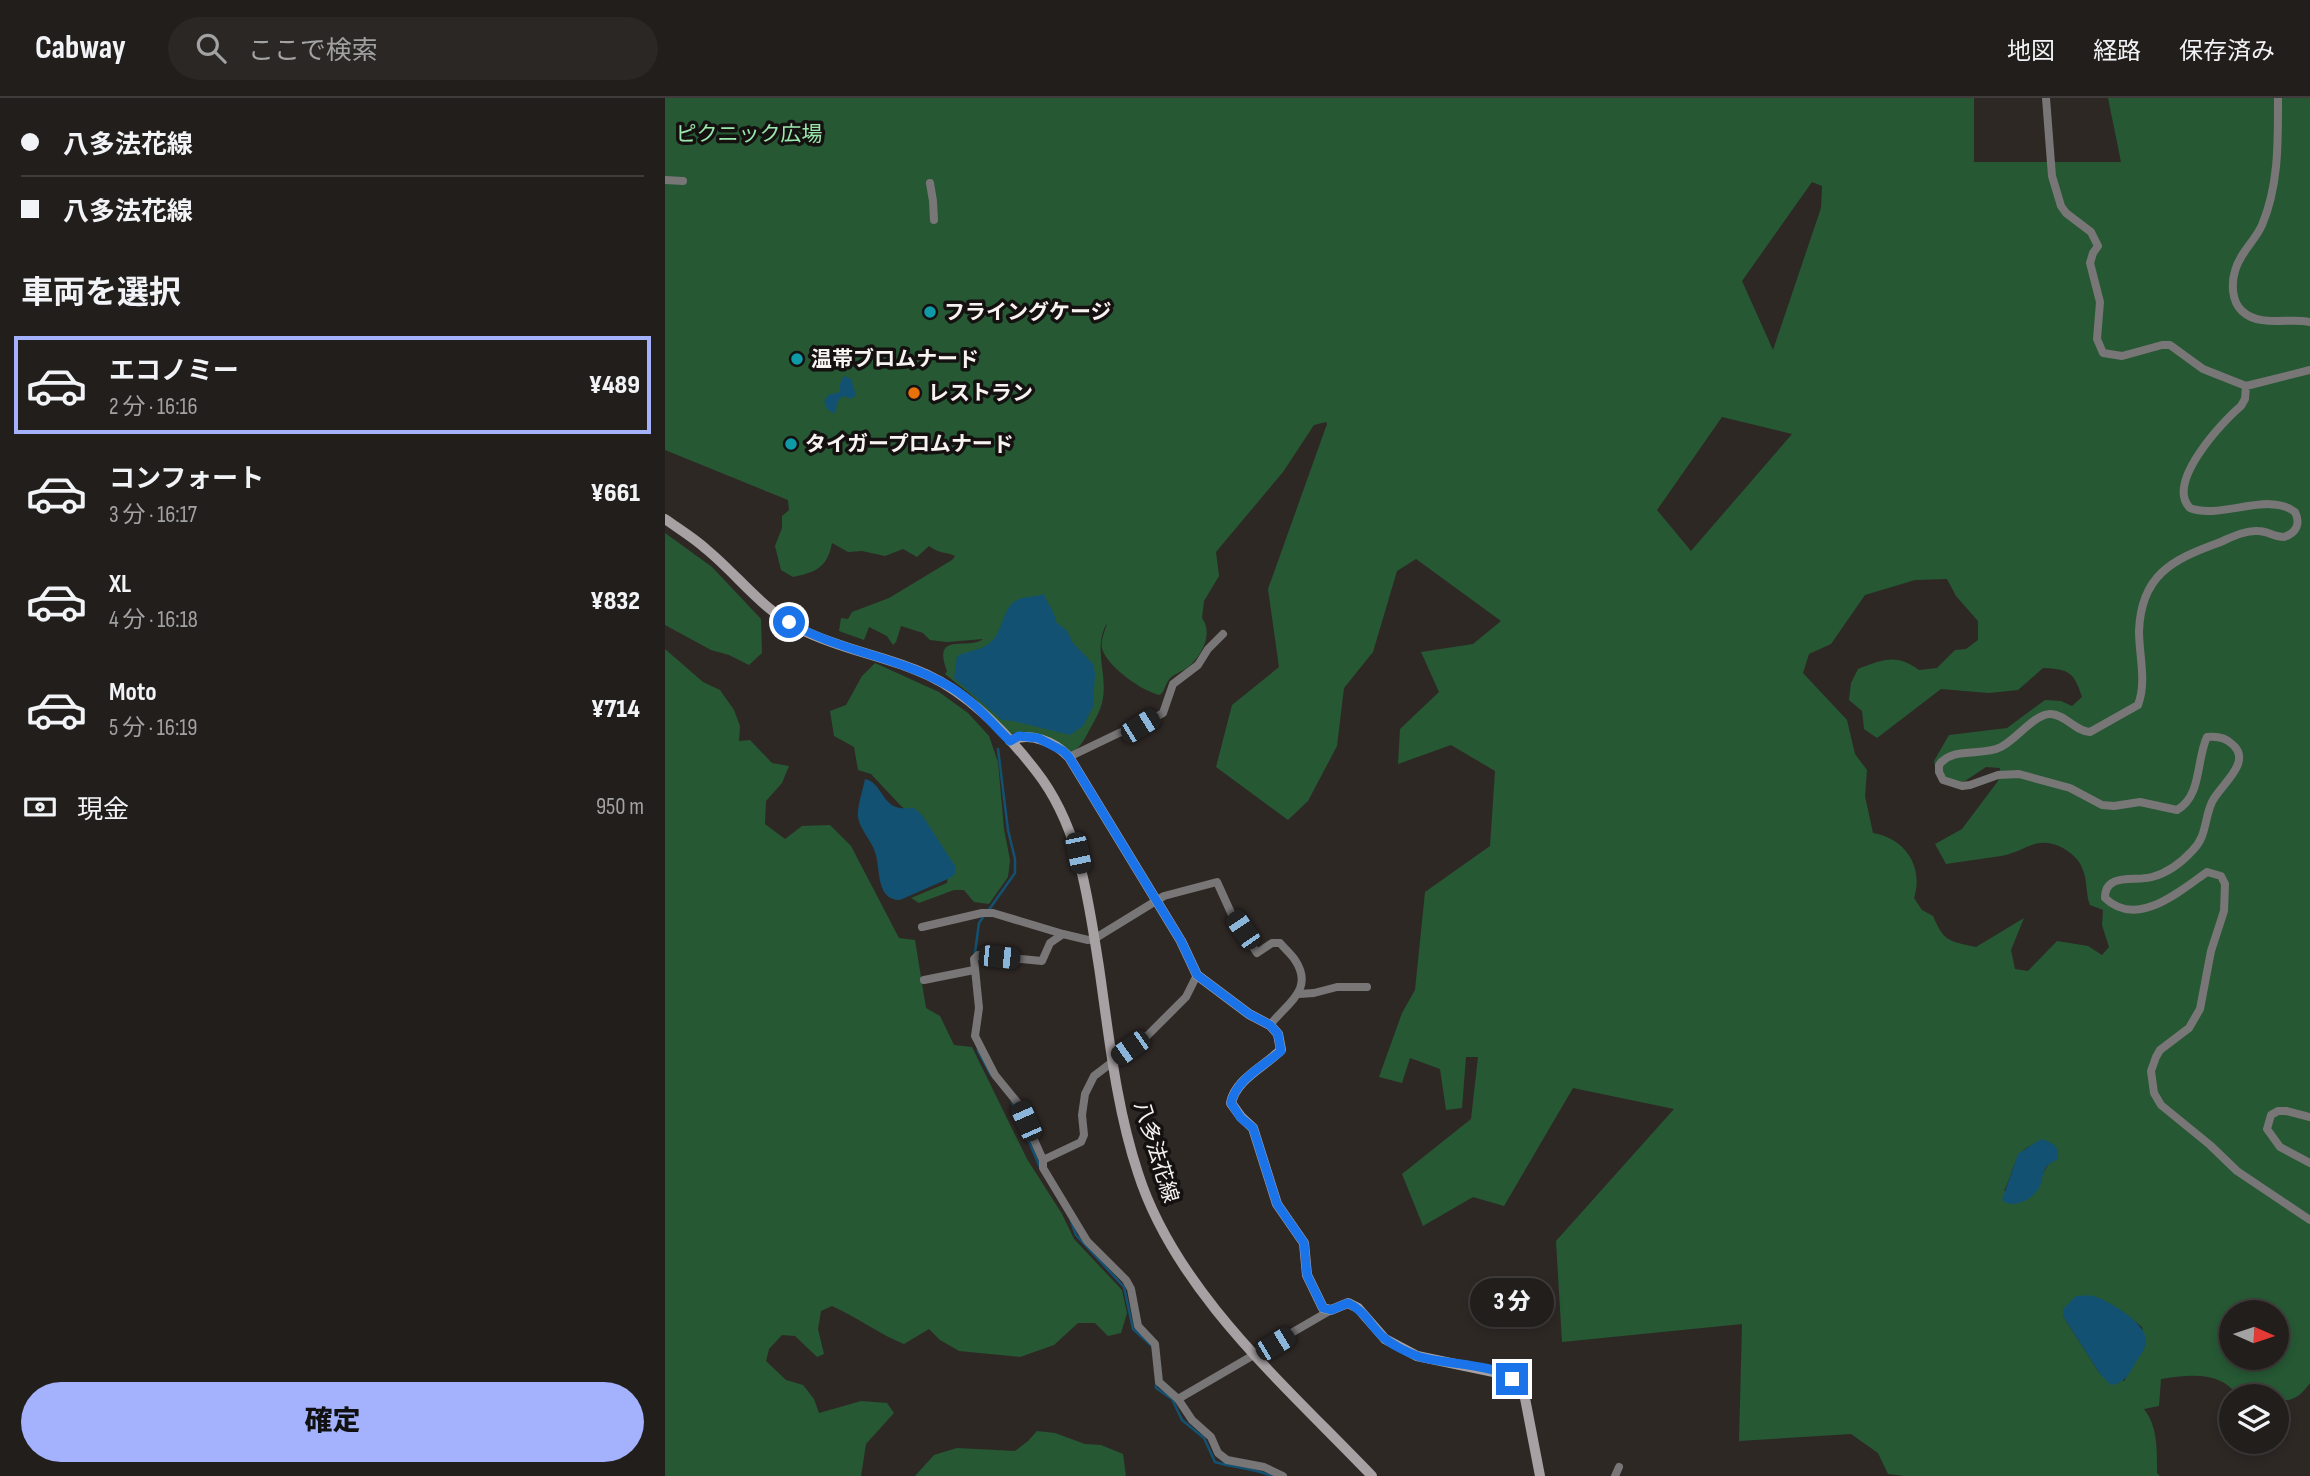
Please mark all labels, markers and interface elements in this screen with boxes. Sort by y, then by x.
search box [168,17,658,80]
text: Cabway [35,28,126,68]
icon: search [192,29,230,67]
text: ここで検索 [248,36,378,67]
text: 地図 [2007,37,2055,66]
text: 経路 [2093,37,2141,66]
text: 保存済み [2179,37,2275,66]
park label: ピクニック広場 [676,122,823,147]
text: 八多法花線 [63,130,193,161]
text: 八多法花線 [63,197,193,228]
text: 車両を選択 [21,274,181,313]
place label: フライングケージ [944,300,1112,325]
marker: フライングケージ [922,304,938,320]
place label: 温帯ブロムナード [811,347,979,372]
marker: 温帯ブロムナード [789,351,805,367]
icon: car [25,354,88,417]
text: エコノミー [109,356,239,387]
text: ¥489 [589,370,640,401]
place label: レストラン [928,381,1033,406]
marker: レストラン [906,385,922,401]
text: 2 分 · 16:16 [109,393,198,421]
place label: タイガープロムナード [805,432,1014,457]
marker: タイガープロムナード [783,436,799,452]
icon: car [25,462,88,525]
text: コンフォート [109,464,264,495]
text: ¥661 [591,478,640,509]
text: 3 分 · 16:17 [109,501,197,529]
text: XL [109,569,131,600]
icon: car [25,570,88,633]
text: ¥832 [590,586,640,617]
text: 4 分 · 16:18 [109,606,198,634]
route start [773,606,805,638]
text: Moto [109,677,157,708]
icon: car [25,678,88,741]
text: ¥714 [591,694,640,725]
car [1117,706,1164,746]
text: 5 分 · 16:19 [109,714,197,742]
icon: cash [21,788,59,826]
text: 950 m [596,793,644,821]
text: 現金 [77,795,129,826]
car [1064,830,1093,876]
car [1223,907,1264,953]
car [978,944,1021,970]
car [1107,1027,1154,1069]
car [1008,1098,1045,1144]
street label: 八多法花線 [1129,1098,1183,1206]
callout: 3 分 [1470,1278,1554,1326]
text: 3 分 [1493,1288,1531,1316]
north arrow [2219,1300,2289,1370]
map controls [2219,1300,2289,1454]
car [1252,1324,1299,1364]
route end [1496,1363,1528,1395]
button: 確定 [21,1382,644,1462]
button: layers [2219,1384,2289,1454]

